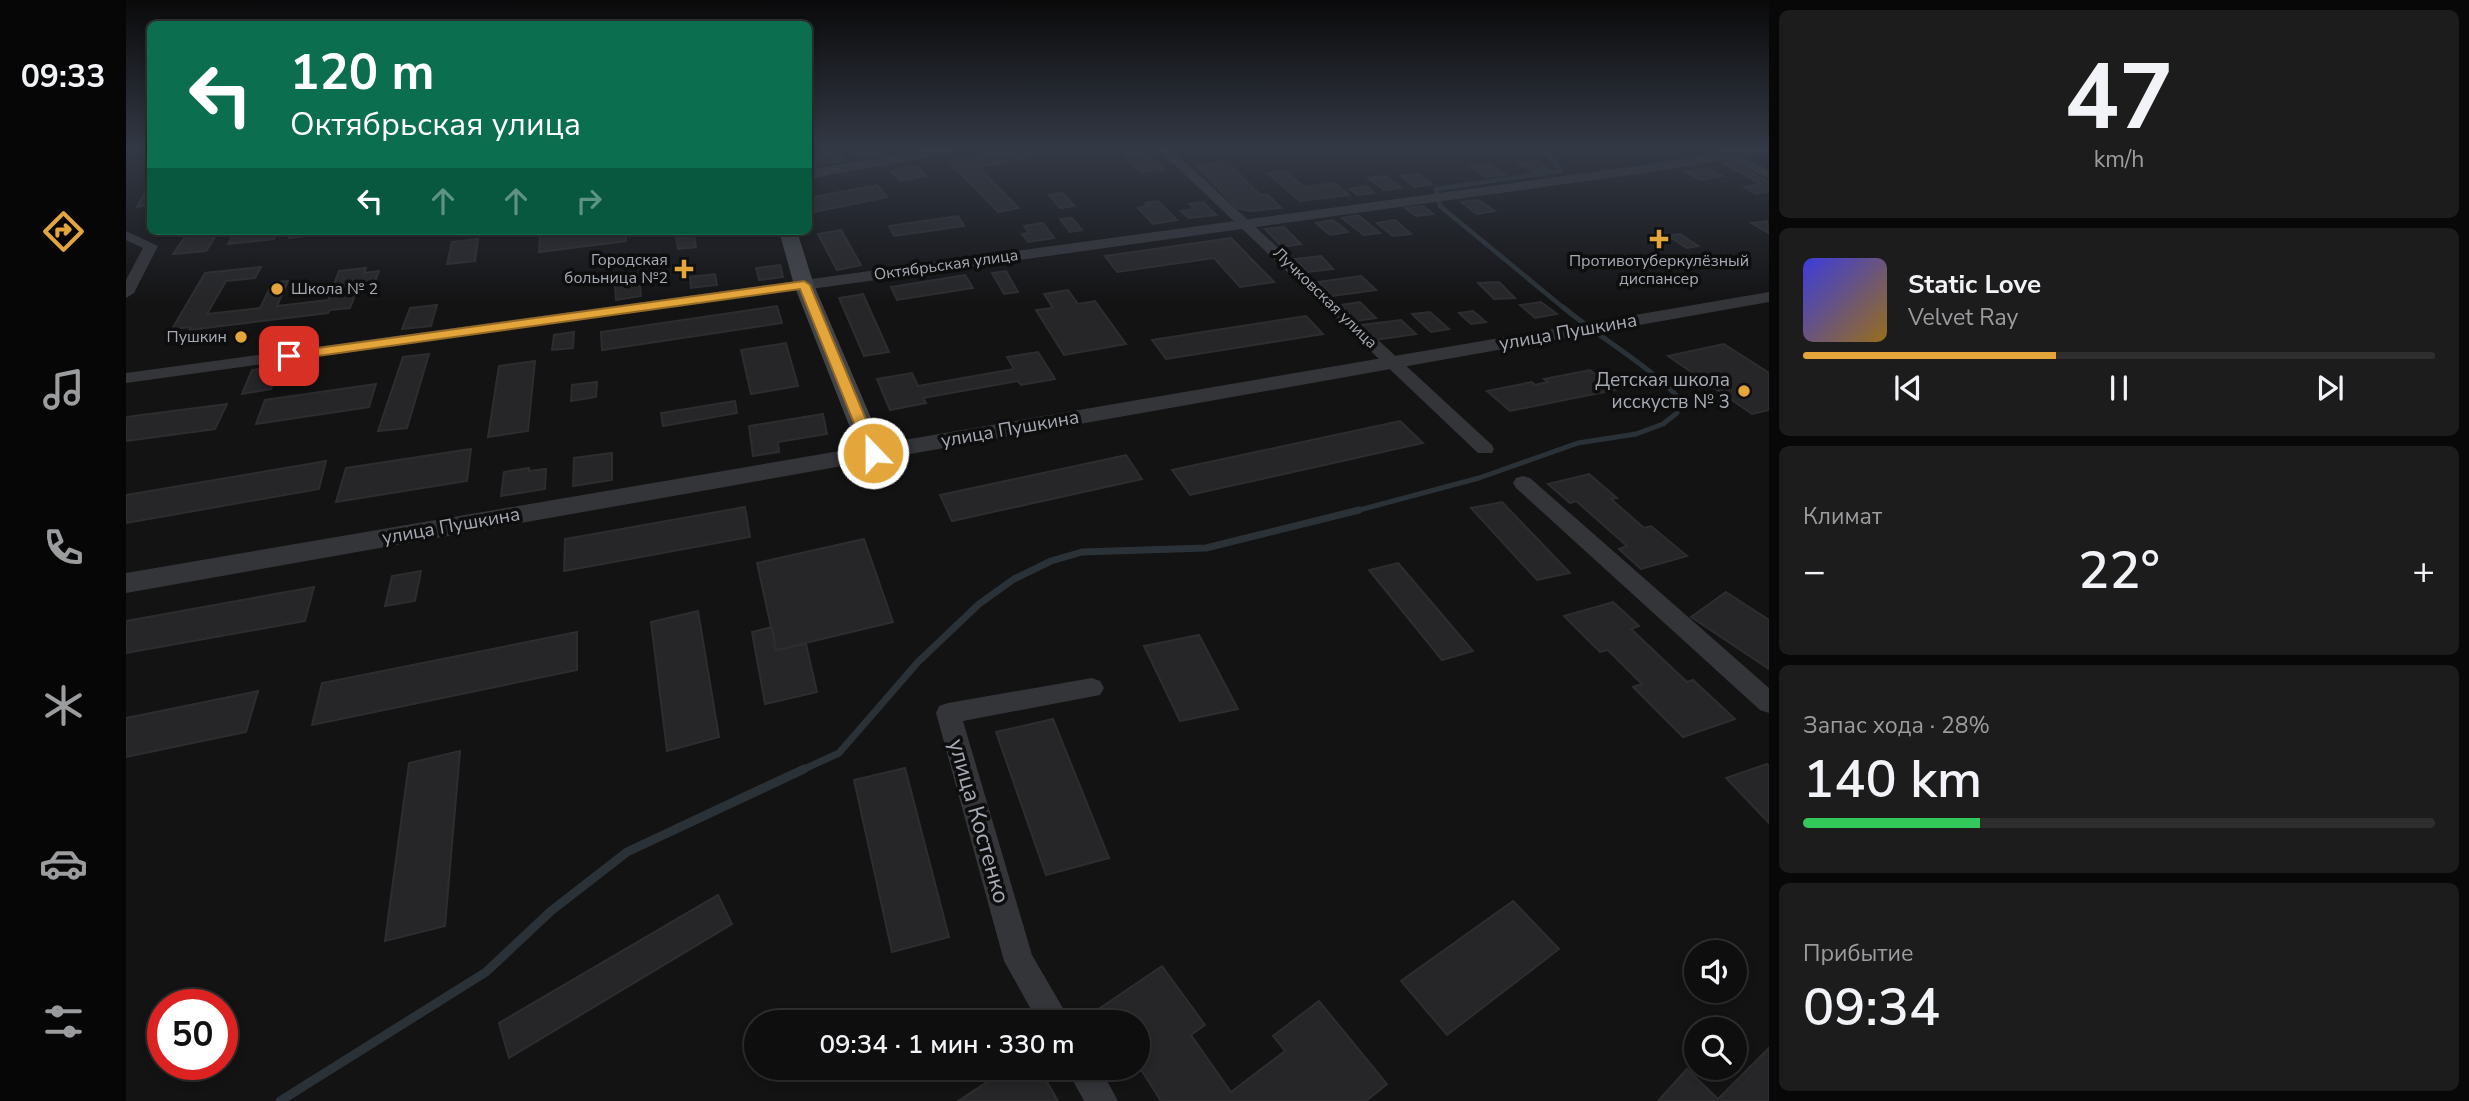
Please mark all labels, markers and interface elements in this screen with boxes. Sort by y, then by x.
text: 47 [2064,36,2174,160]
text: 120 m [290,39,434,106]
icon: left [175,49,266,140]
text: 09:33 [21,55,105,98]
text: Октябрьская улица [290,103,581,146]
text: km/h [2094,144,2144,175]
icon: left [351,182,389,220]
icon: ahead [424,182,462,220]
icon: ahead [497,182,535,220]
icon: right [570,182,608,220]
icon: directions [39,207,88,256]
marker: Противотуберкулёзный диспансер [1649,229,1669,249]
street label: Лучковская улица [1268,242,1382,354]
street label: Октябрьская улица [872,244,1020,286]
place label: Городская больница №2 [564,249,668,289]
place label: Противотуберкулёзный диспансер [1569,250,1749,290]
marker: Городская больница №2 [674,259,694,279]
text: Static Love [1908,267,2041,302]
place label: Школа № 2 [291,278,378,300]
marker: Школа № 2 [269,281,285,297]
text: Velvet Ray [1908,302,2018,333]
street label: улица Пушкина [1497,307,1639,357]
place label: Пушкин [167,326,227,348]
pin [259,326,319,386]
marker: Пушкин [233,329,249,345]
icon: arrive [270,337,308,375]
icon: music [39,365,88,414]
place label: Детская школа исскуств № 3 [1595,367,1730,415]
icon: previous [1889,369,1927,407]
icon: pause [2100,369,2138,407]
icon: next [2311,369,2349,407]
marker: Детская школа исскуств № 3 [1736,383,1752,399]
street label: улица Пушкина [939,404,1081,454]
position arrow [836,416,910,490]
street label: улица Пушкина [380,501,522,551]
text: Климат [1803,501,1882,532]
icon: phone [39,523,88,572]
text: 22° [2078,535,2160,606]
text: − [1803,546,1826,597]
text: + [2412,546,2435,597]
icon: climate [39,681,88,730]
text: Запас хода · 28% [1803,710,1990,741]
street label: улица Костенко [941,735,1017,907]
text: 140 km [1803,744,1982,815]
icon: car [39,839,88,888]
text: Прибытие [1803,938,1913,969]
map controls [1684,940,1747,1080]
button: sound [1684,940,1747,1003]
text: 09:34 [1803,972,1940,1043]
speed limit sign: 50 [147,989,238,1080]
icon: filters [39,997,88,1046]
button: search [1684,1017,1747,1080]
text: 09:34 · 1 мин · 330 m [819,1027,1075,1062]

